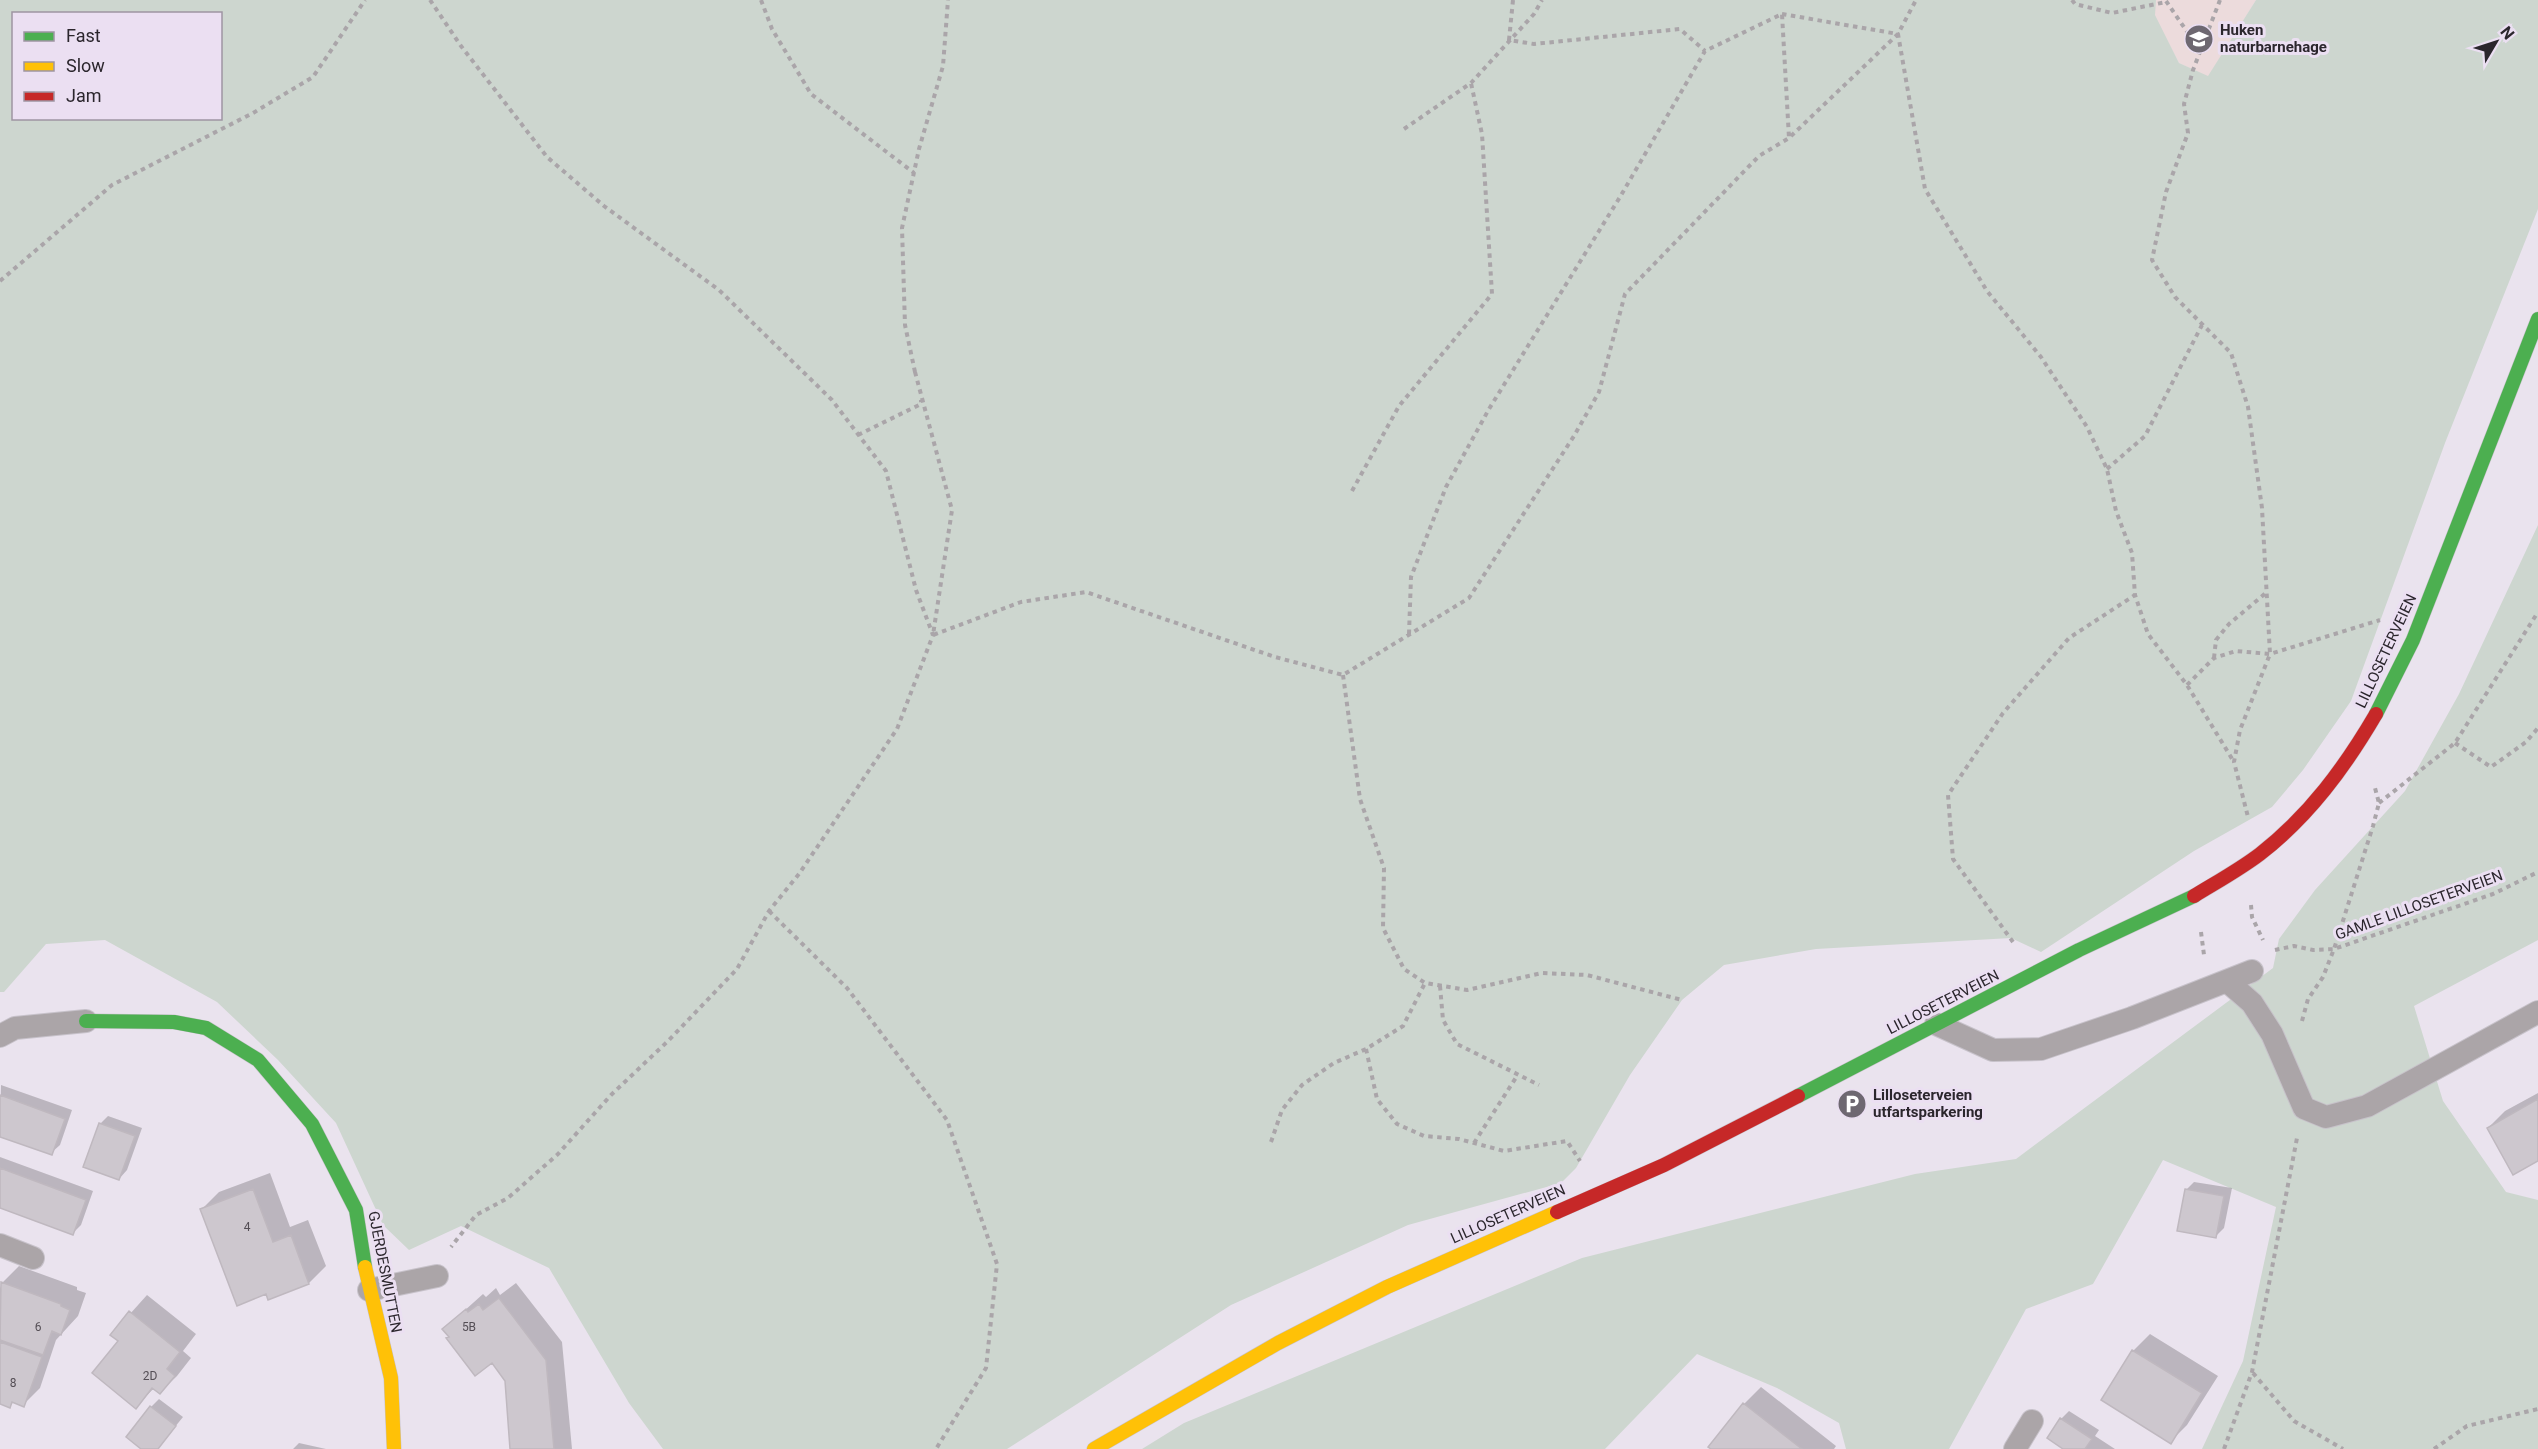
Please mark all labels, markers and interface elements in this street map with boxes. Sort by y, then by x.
legend [12,12,222,120]
north arrow [2466,12,2526,72]
place label: Huken naturbarnehage [2220,21,2327,56]
school or university icon: Huken naturbarnehage [2183,23,2215,55]
text: N [2496,23,2518,43]
text: Fast [66,25,101,46]
text: Slow [66,55,105,76]
text: Jam [66,85,102,106]
street label: LILLOSETERVEIEN [2352,591,2420,711]
street label: GAMLE LILLOSETERVEIEN [2333,866,2505,944]
street label: LILLOSETERVEIEN [1884,966,2002,1038]
place label: Lilloseterveien utfartsparkering [1873,1086,1983,1121]
parking icon: Lilloseterveien utfartsparkering [1836,1088,1868,1120]
street label: LILLOSETERVEIEN [1448,1181,1568,1247]
street label: GJERDESMUTTEN [364,1210,406,1334]
house number: 4 [244,1220,251,1234]
house number: 6 [35,1320,42,1334]
house number: 5B [462,1320,476,1334]
house number: 2D [143,1369,157,1383]
house number: 8 [10,1376,17,1390]

